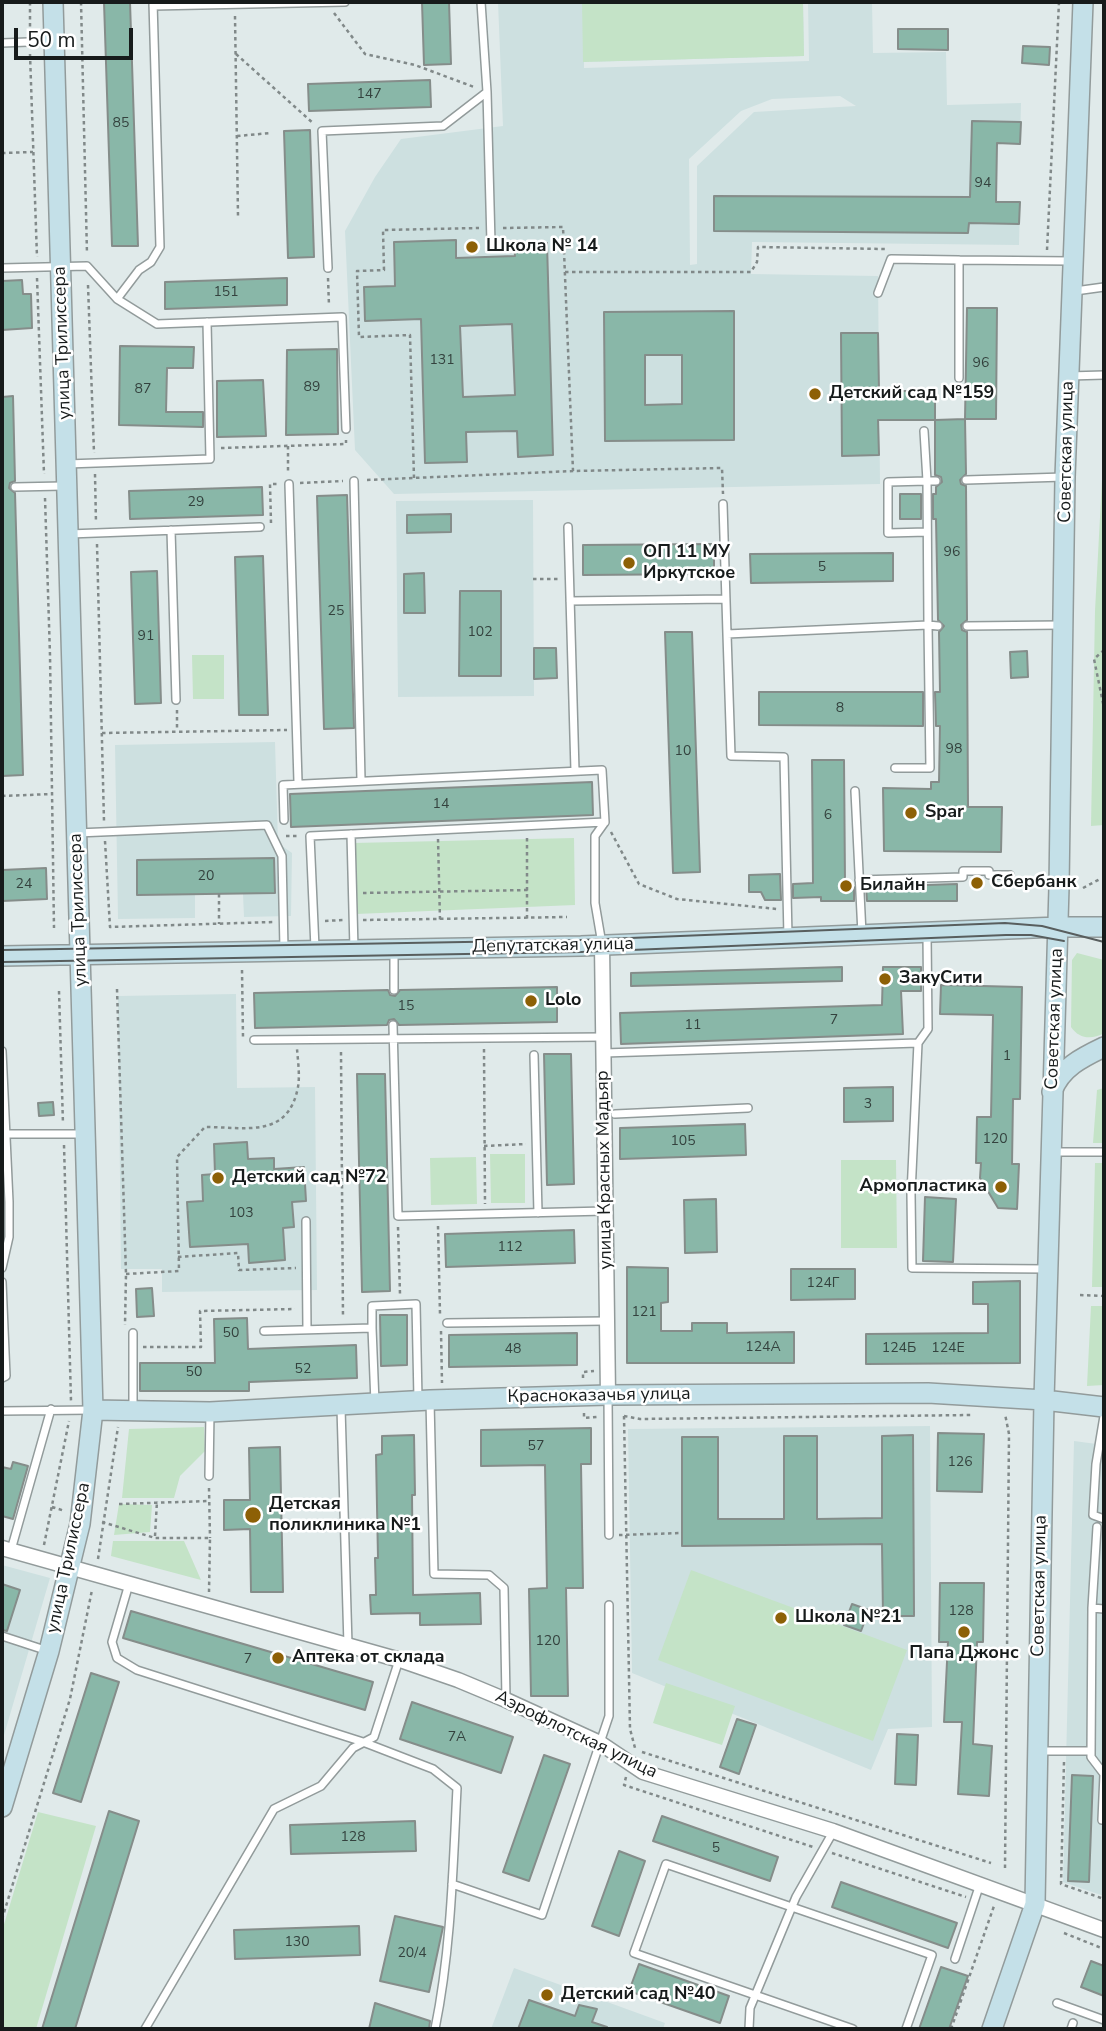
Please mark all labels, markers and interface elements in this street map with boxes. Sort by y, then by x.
scale bar [18,14,136,58]
text: 50 m [27,26,76,54]
house number: 147 [356,87,382,103]
house number: 85 [113,116,129,132]
house number: 94 [975,176,991,192]
place label: Школа № 14 [486,236,598,258]
marker: Школа № 14 [464,239,480,255]
street label: улица Трилиссера [50,266,76,420]
house number: 151 [213,285,239,301]
house number: 131 [429,353,455,369]
house number: 96 [973,356,989,372]
house number: 89 [304,380,320,396]
street label: Советская улица [1055,381,1079,523]
house number: 87 [135,382,151,398]
place label: Детский сад №159 [829,383,994,405]
marker: Детский сад №159 [807,386,823,402]
house number: 29 [188,495,204,511]
place label: ОП 11 МУ Иркутское [643,542,735,584]
house number: 96 [944,545,960,561]
marker: ОП 11 МУ Иркутское [621,555,637,571]
house number: 5 [818,560,826,576]
house number: 25 [328,604,344,620]
house number: 102 [467,625,493,641]
house number: 91 [138,629,154,645]
house number: 8 [836,701,844,717]
house number: 98 [946,742,962,758]
house number: 10 [675,744,691,760]
house number: 14 [433,797,449,813]
place label: Spar [925,802,964,824]
marker: Spar [903,805,919,821]
house number: 6 [824,808,832,824]
street label: улица Трилиссера [66,833,92,987]
house number: 20 [198,869,214,885]
place label: Сбербанк [991,872,1077,894]
place label: Билайн [860,875,926,897]
marker: Сбербанк [969,875,985,891]
house number: 24 [16,877,32,893]
marker: Билайн [838,878,854,894]
street label: Депутатская улица [472,934,634,958]
street label: Советская улица [1042,948,1068,1090]
place label: ЗакуСити [899,968,983,990]
marker: ЗакуСити [877,971,893,987]
place label: Lolo [545,990,581,1012]
marker: Lolo [523,993,539,1009]
house number: 15 [398,999,414,1015]
house number: 7 [830,1013,838,1029]
house number: 11 [685,1018,701,1034]
house number: 1 [1003,1049,1011,1065]
street label: улица Красных Мадьяр [592,1070,618,1270]
house number: 3 [864,1097,872,1113]
house number: 120 [982,1132,1008,1148]
house number: 105 [670,1134,696,1150]
place label: Детский сад №72 [232,1167,387,1189]
marker: Детский сад №72 [210,1170,226,1186]
place label: Армопластика [860,1176,987,1198]
marker: Армопластика [993,1179,1009,1195]
house number: 103 [228,1206,254,1222]
house number: 112 [497,1240,523,1256]
house number: 124Г [807,1276,839,1292]
house number: 121 [631,1305,657,1321]
house number: 50 [223,1326,239,1342]
house number: 124А [745,1340,781,1356]
house number: 124Б [882,1341,916,1357]
house number: 124Е [931,1341,965,1357]
house number: 48 [505,1342,521,1358]
house number: 52 [295,1362,311,1378]
house number: 50 [186,1365,202,1381]
street label: Красноказачья улица [507,1384,691,1408]
house number: 57 [528,1439,544,1455]
house number: 126 [947,1455,973,1471]
street label: улица Трилиссера [42,1481,96,1635]
place label: Детская поликлиника №1 [269,1494,421,1536]
marker: Детская поликлиника №1 [243,1505,263,1525]
street label: Советская улица [1028,1515,1052,1657]
house number: 128 [948,1604,974,1620]
place label: Школа №21 [795,1607,902,1629]
marker: Школа №21 [773,1610,789,1626]
marker: Папа Джонс [956,1624,972,1640]
house number: 120 [535,1634,561,1650]
place label: Папа Джонс [909,1643,1019,1665]
place label: Аптека от склада [292,1647,445,1669]
marker: Аптека от склада [270,1650,286,1666]
house number: 7 [244,1652,252,1668]
street label: Аэрофлотская улица [491,1686,661,1784]
house number: 7А [448,1730,466,1746]
house number: 128 [340,1830,366,1846]
house number: 5 [712,1841,720,1857]
house number: 130 [284,1935,310,1951]
house number: 20/4 [397,1946,427,1962]
place label: Детский сад №40 [561,1984,716,2006]
marker: Детский сад №40 [539,1987,555,2003]

